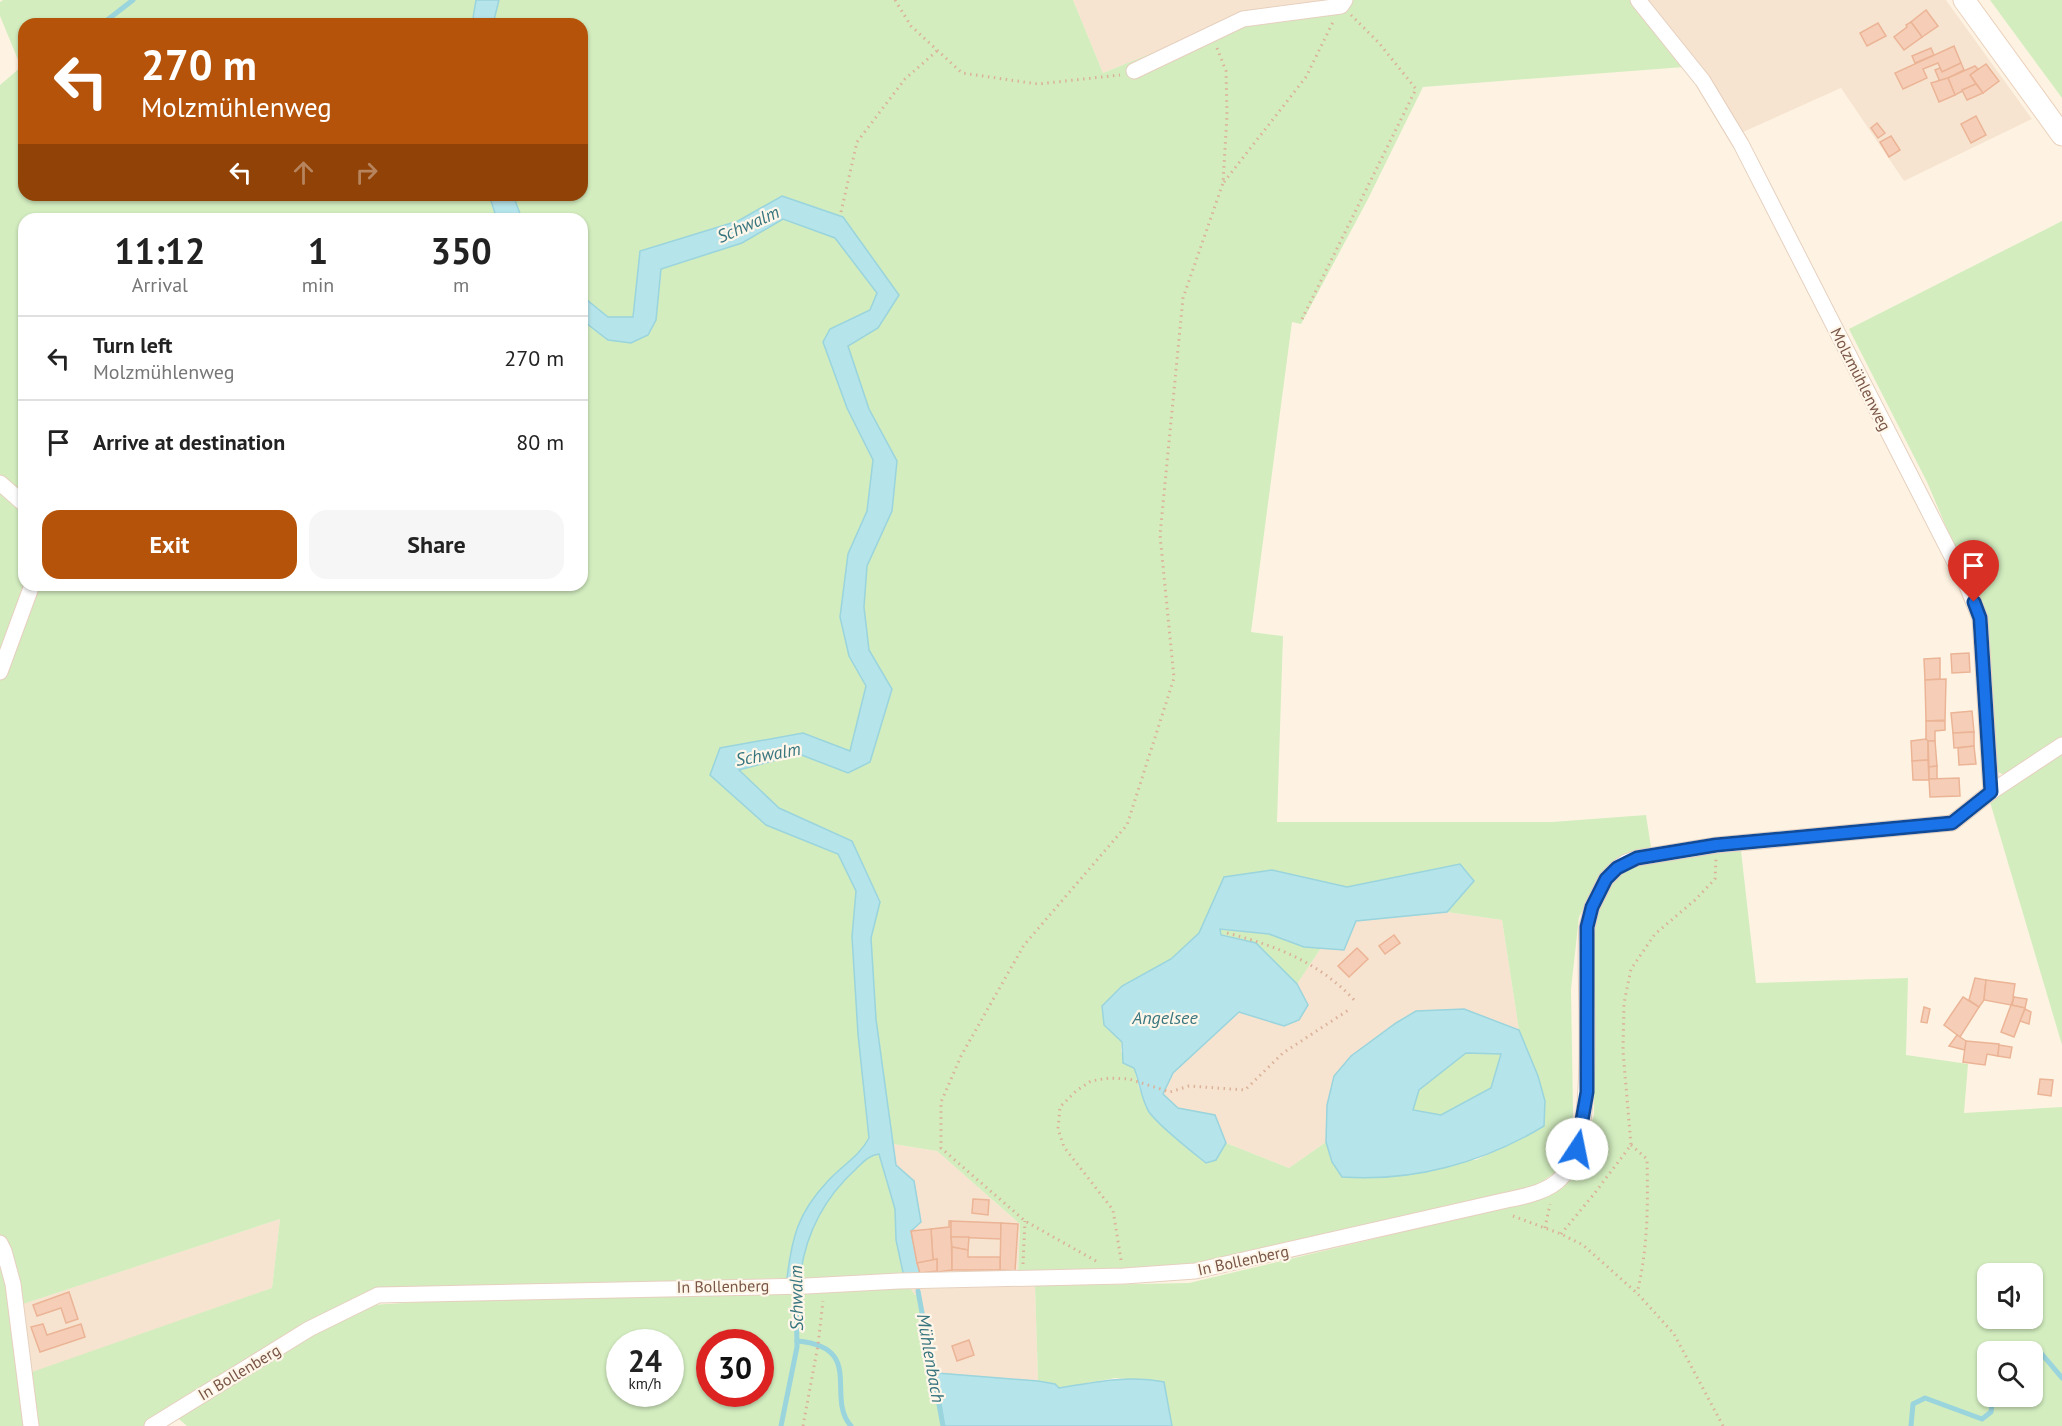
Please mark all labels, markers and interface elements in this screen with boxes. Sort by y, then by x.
text: 270 m [141,37,257,92]
icon: left [42,42,120,120]
text: Molzmühlenweg [141,90,332,124]
icon: left [224,156,257,189]
icon: ahead [287,156,320,189]
icon: right [350,156,383,189]
water label: Schwalm [713,200,783,248]
text: 11:12 [114,227,206,274]
text: 1 [308,227,328,274]
text: 350 [431,227,492,274]
text: Arrival [132,272,188,298]
text: min [302,272,334,298]
text: m [453,272,469,298]
street label: Molzmühlenweg [1826,324,1896,434]
text: Turn left [93,331,173,359]
icon: left [42,342,75,375]
text: 270 m [504,344,564,372]
text: Molzmühlenweg [93,359,234,385]
icon: arrive [42,426,75,459]
text: Arrive at destination [93,428,285,456]
text: 80 m [516,428,564,456]
button: Exit [42,510,297,579]
button: Share [309,510,564,579]
pin [1948,540,1999,602]
icon: arrive [1957,549,1990,582]
water label: Schwalm [734,737,803,771]
water label: Angelsee [1131,1006,1198,1029]
position arrow [1545,1117,1609,1181]
street label: In Bollenberg [1196,1241,1290,1279]
map controls [1977,1263,2043,1407]
button: sound [1977,1263,2043,1329]
water label: Schwalm [784,1265,808,1331]
street label: In Bollenberg [677,1275,769,1297]
water label: Mühlenbach [912,1312,950,1404]
speed limit sign: 30 [696,1329,774,1407]
street label: In Bollenberg [194,1340,284,1404]
text: 24 [628,1341,662,1380]
button: search [1977,1341,2043,1407]
text: km/h [629,1374,661,1393]

